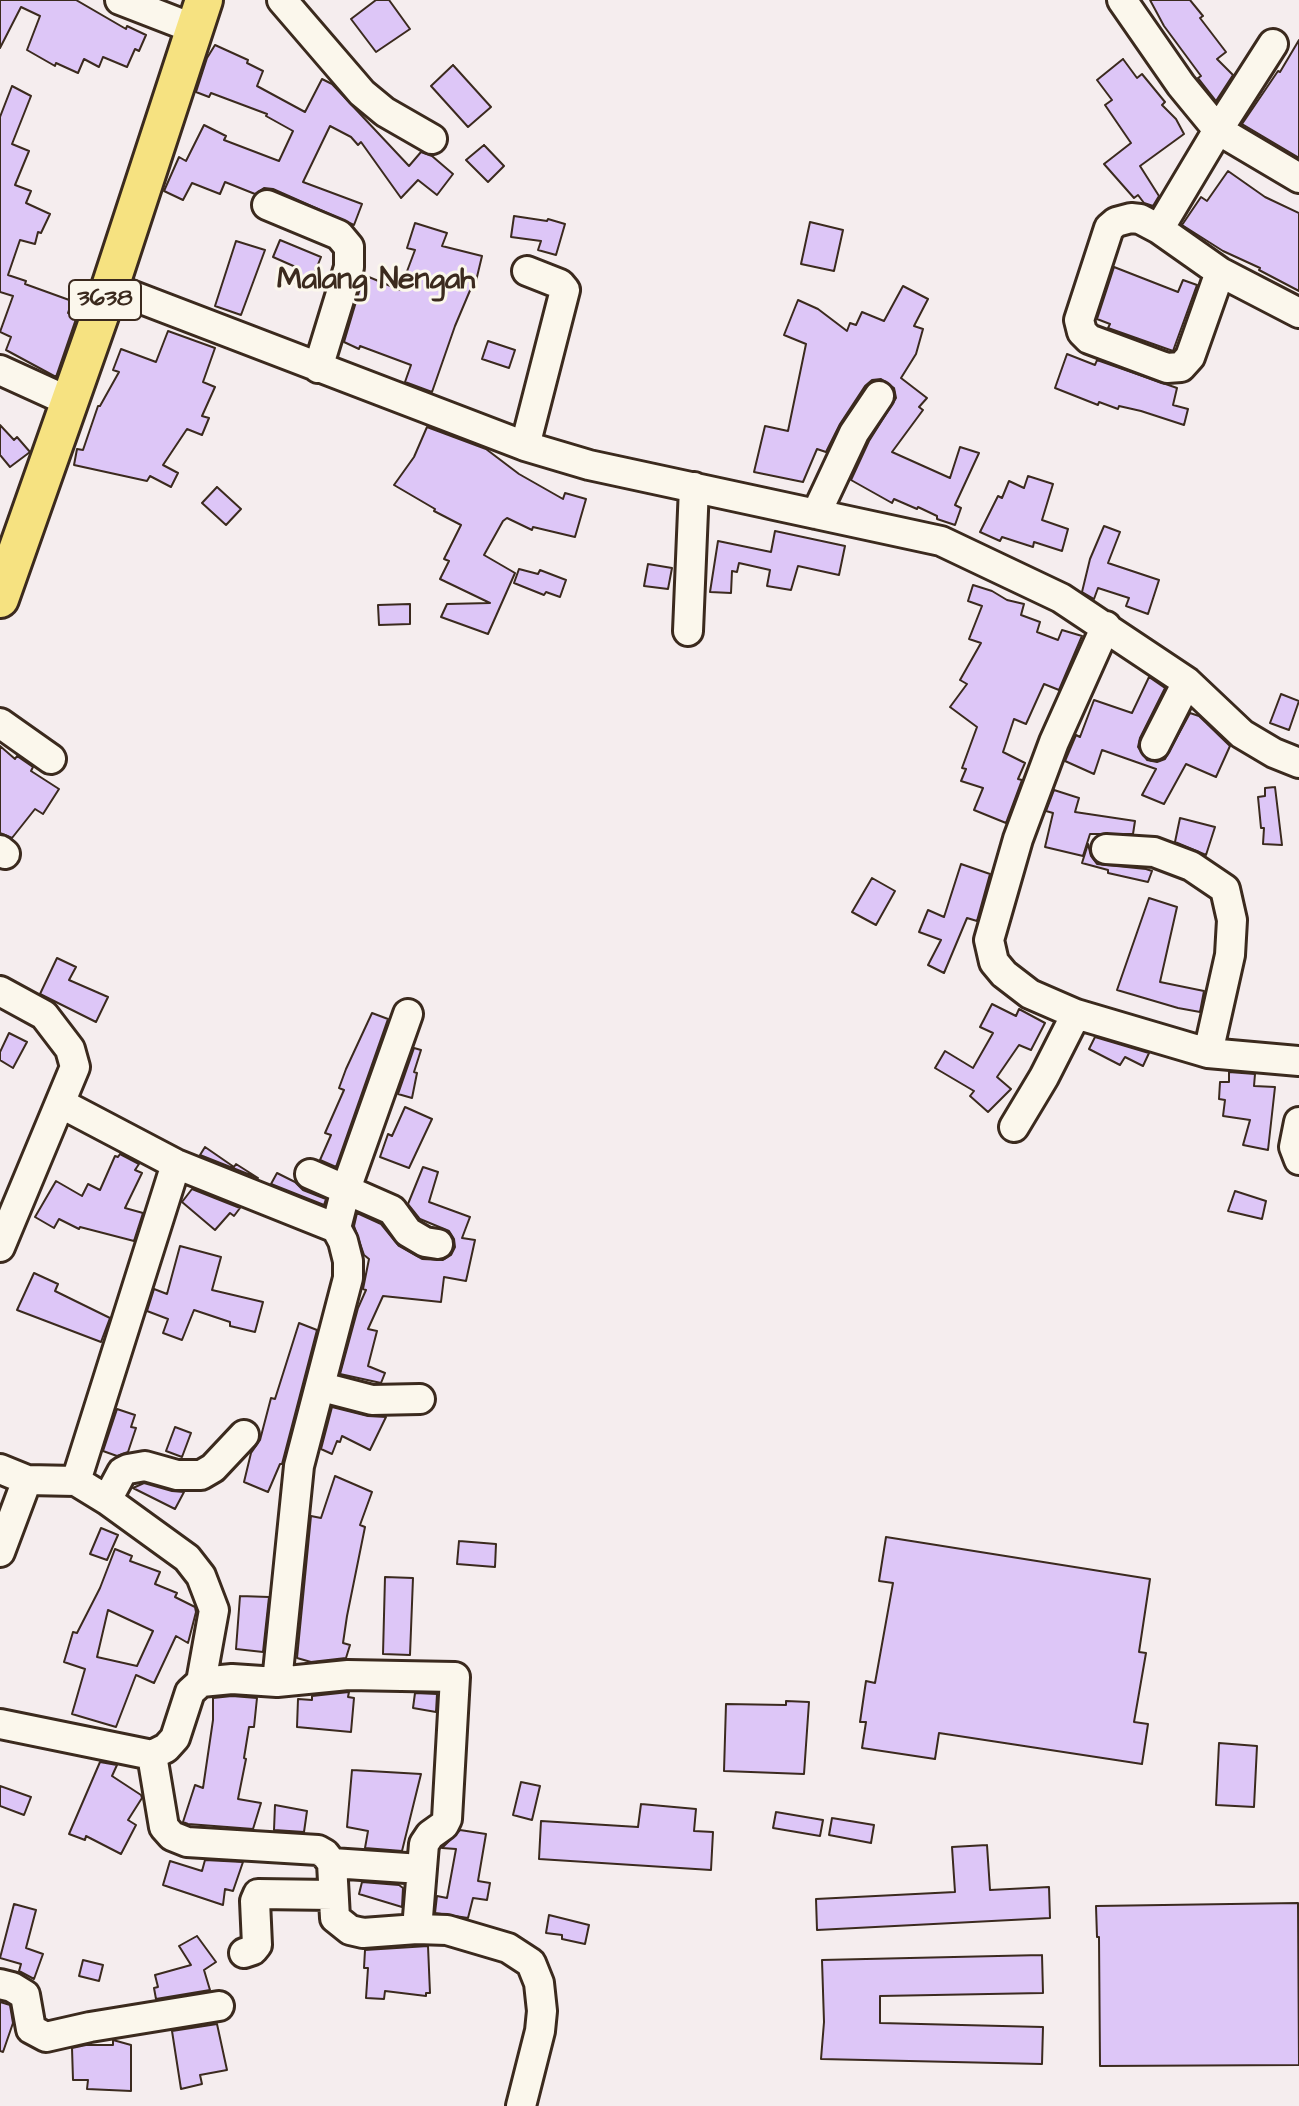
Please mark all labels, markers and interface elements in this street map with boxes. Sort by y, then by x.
district label: Malang Nengah [277,264,475,300]
road number: 3638 [69,280,141,320]

